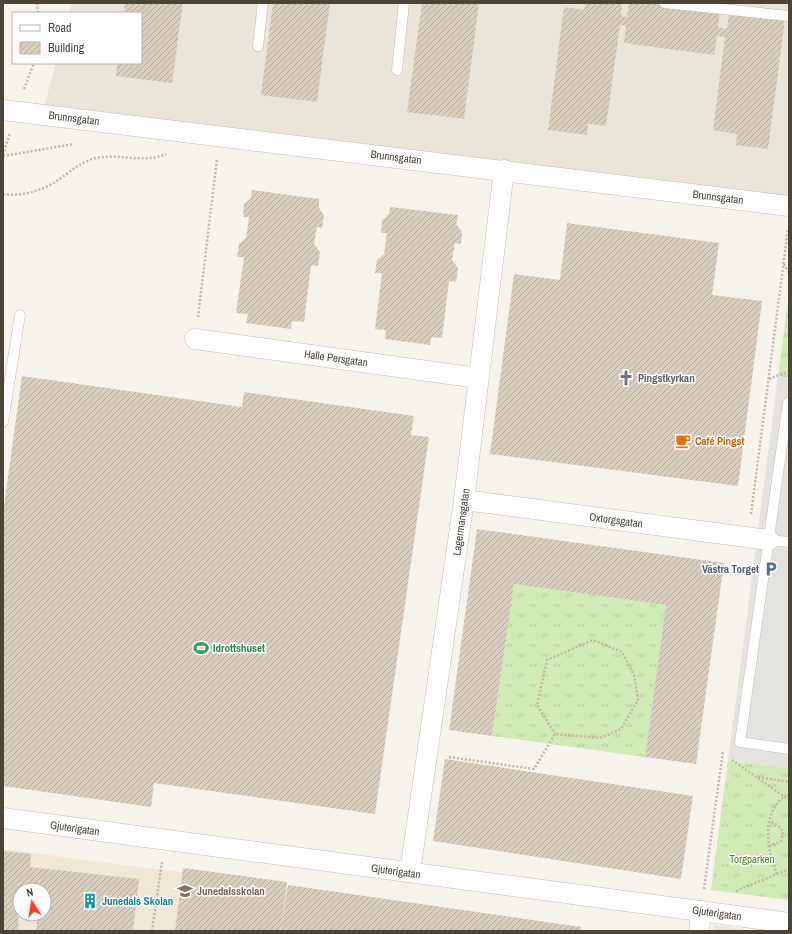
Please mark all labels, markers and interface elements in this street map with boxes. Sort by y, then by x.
legend [12,12,142,64]
text: Road [48,20,72,36]
text: Building [48,40,85,56]
street label: Brunnsgatan [48,108,100,128]
street label: Brunnsgatan [370,147,422,167]
street label: Brunnsgatan [692,187,744,207]
street label: Halle Persgatan [303,347,369,369]
church icon: Pingstkyrkan [617,369,635,387]
place label: Pingstkyrkan [638,371,695,385]
cafe icon: Café Pingst [674,432,692,450]
place label: Café Pingst [695,434,745,448]
street label: Lagermansgatan [449,488,473,556]
street label: Oxtorgsgatan [588,509,644,531]
parking icon: Västra Torget [762,560,780,578]
place label: Västra Torget [702,562,759,576]
sports icon: Idrottshuset [192,639,210,657]
place label: Idrottshuset [213,641,265,655]
street label: Gjuterigatan [49,818,101,838]
park label: Torgparken [729,852,775,866]
street label: Gjuterigatan [370,861,422,881]
north arrow [12,882,52,922]
school or university icon: Junedalsskolan [176,882,194,900]
place label: Junedalsskolan [197,884,265,898]
text: N [25,885,35,900]
building icon: Junedals Skolan [81,892,99,910]
place label: Junedals Skolan [102,894,173,908]
street label: Gjuterigatan [691,903,743,923]

